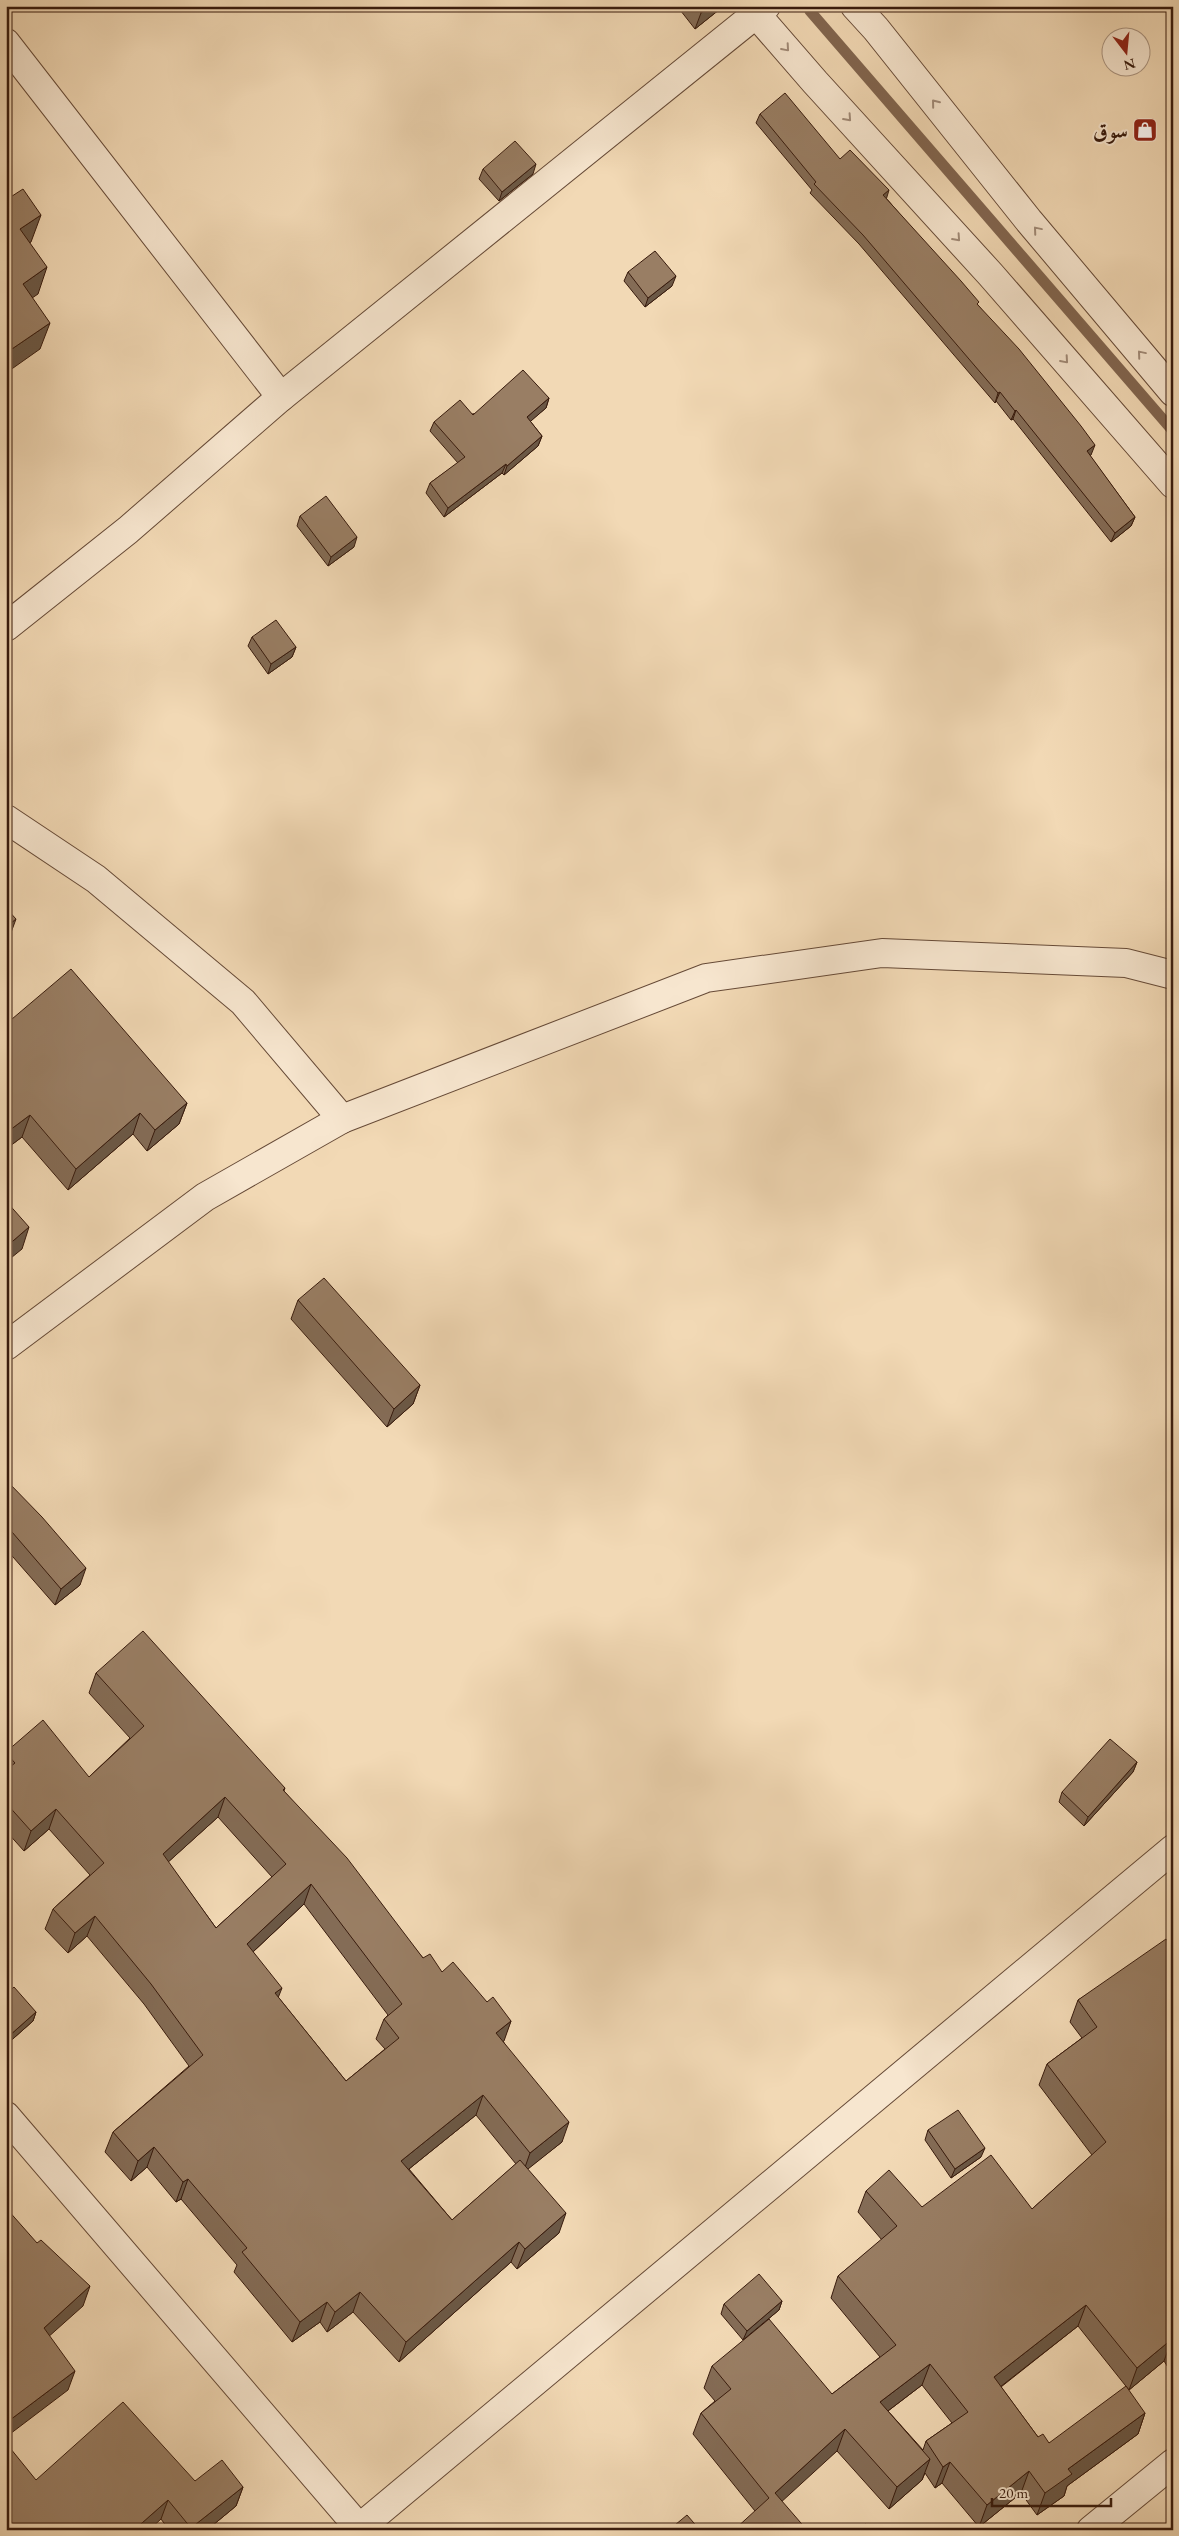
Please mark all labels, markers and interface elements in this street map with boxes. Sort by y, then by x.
north arrow [1102,28,1152,78]
one-way arrow [780,43,789,52]
text: N [1121,54,1138,75]
one-way arrow [933,100,941,109]
one-way arrow [842,113,851,122]
place label: سوق [1093,116,1128,145]
shop icon: سوق [1132,117,1158,143]
one-way arrow [1034,227,1042,236]
one-way arrow [952,233,961,242]
one-way arrow [1138,351,1147,360]
one-way arrow [1059,354,1068,363]
scale bar [992,2476,1110,2508]
text: 20 m [999,2483,1028,2502]

